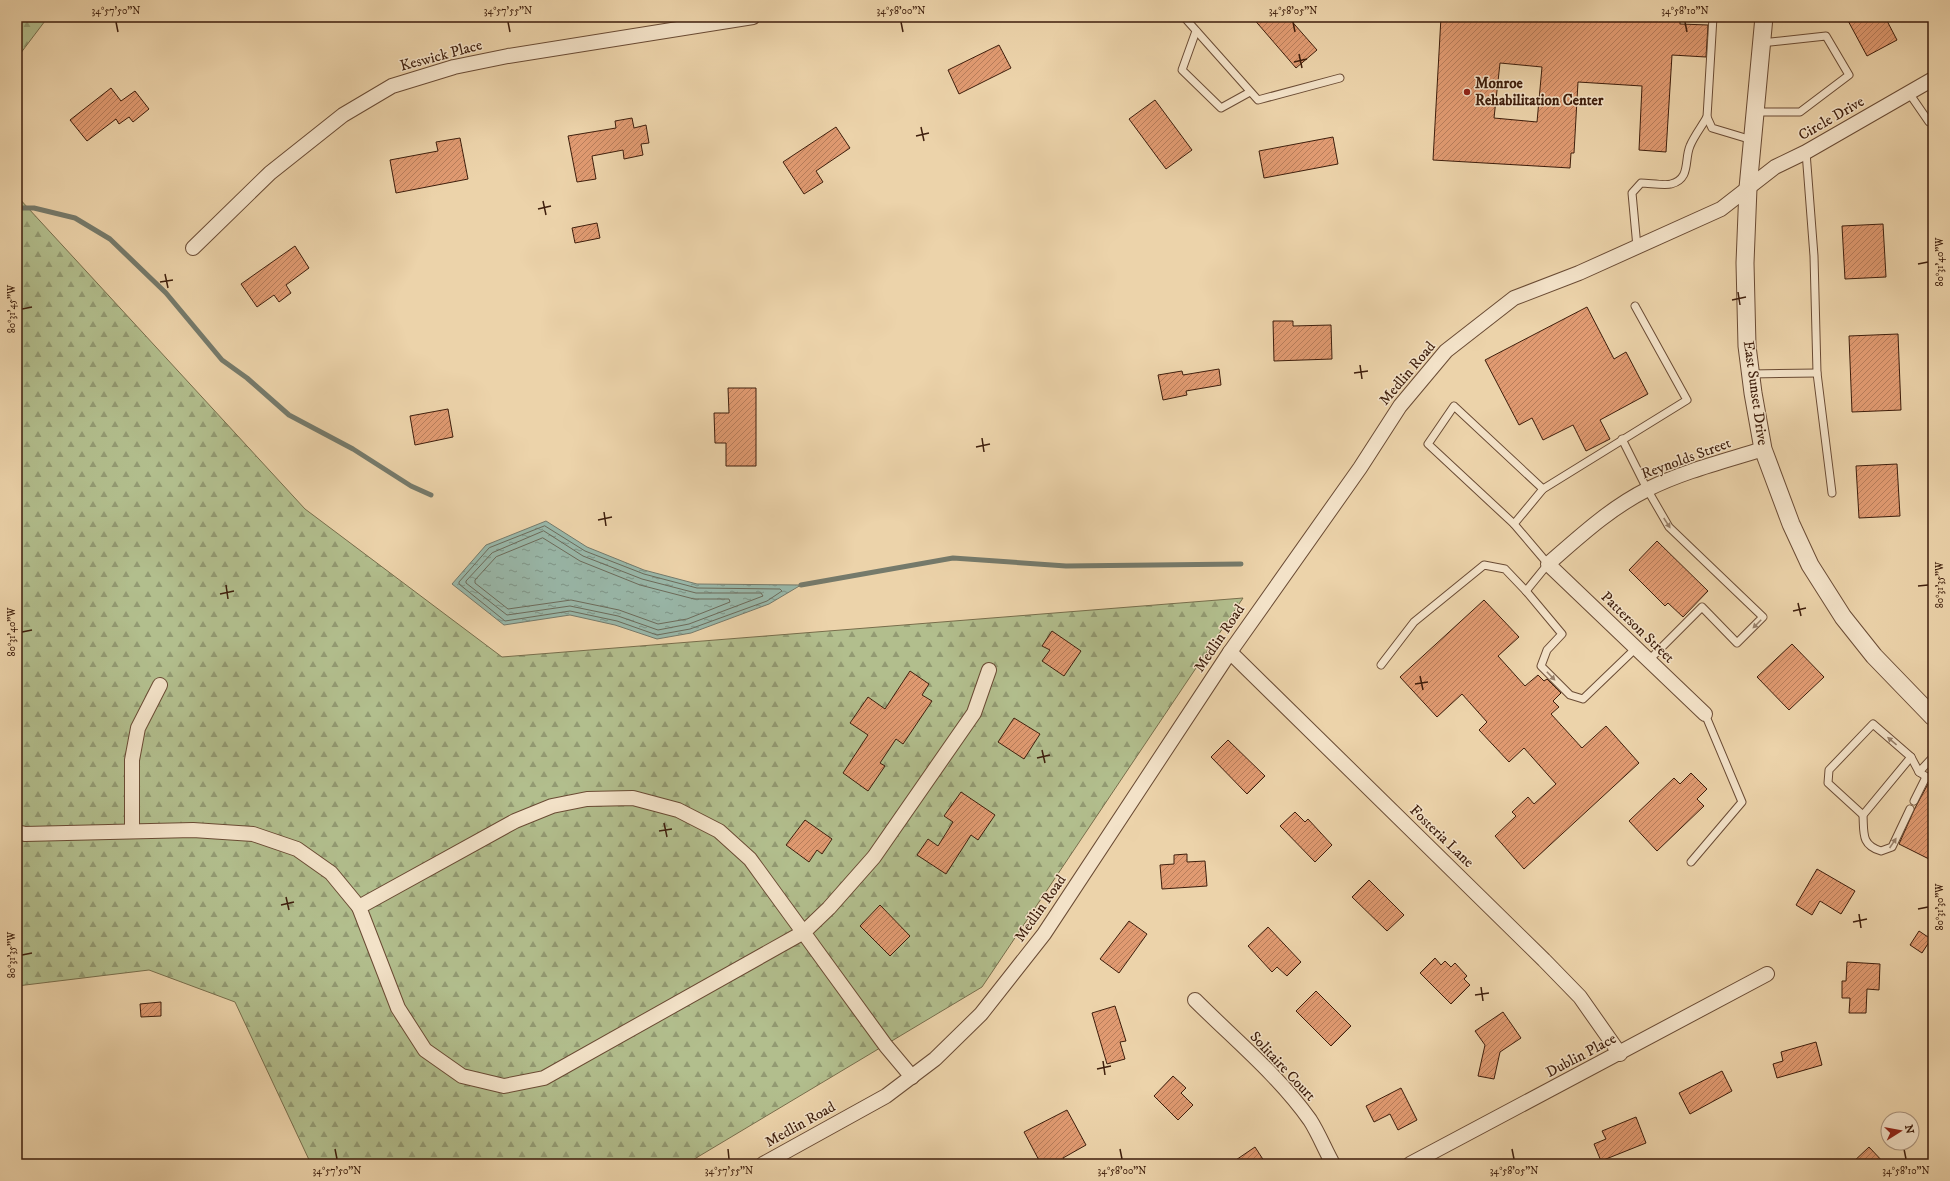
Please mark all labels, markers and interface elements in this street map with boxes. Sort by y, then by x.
text: 34°57'50"N [91,5,141,17]
text: 34°57'55"N [484,5,532,17]
text: 34°58'00"N [876,5,926,17]
text: 34°58'05"N [1269,5,1317,17]
text: 34°58'10"N [1661,5,1709,17]
street label: Keswick Place [398,35,484,76]
place label: Monroe Rehabilitation Center [1475,74,1604,110]
marker: Monroe Rehabilitation Center [1462,87,1472,97]
street label: Circle Drive [1795,92,1868,145]
text: 80°31'40"W [1934,237,1946,286]
text: 80°31'45"W [6,284,18,333]
street label: Medlin Road [1375,337,1440,409]
street label: East Sunset Drive [1739,339,1772,447]
street label: Reynolds Street [1639,433,1734,483]
one-way arrow [1663,517,1671,528]
text: 80°31'35"W [1934,561,1946,608]
street label: Patterson Street [1597,587,1679,667]
street label: Medlin Road [1190,600,1249,676]
text: 80°31'40"W [6,607,18,656]
one-way arrow [1752,619,1762,628]
one-way arrow [1546,671,1556,681]
one-way arrow [1887,736,1897,745]
street label: Fosteria Lane [1405,801,1478,872]
one-way arrow [1889,838,1897,848]
street label: Medlin Road [1010,871,1071,946]
text: 80°31'30"W [1934,883,1946,930]
text: 80°31'35"W [6,931,18,978]
street label: Solitaire Court [1246,1028,1320,1105]
street label: Dublin Place [1543,1029,1620,1082]
street label: Medlin Road [762,1097,839,1152]
north arrow [1880,1111,1920,1151]
text: N [1901,1124,1917,1135]
text: 34°57'50"N [312,1165,362,1177]
text: 34°57'55"N [705,1165,753,1177]
text: 34°58'00"N [1097,1165,1147,1177]
text: 34°58'05"N [1490,1165,1538,1177]
text: 34°58'10"N [1882,1165,1930,1177]

